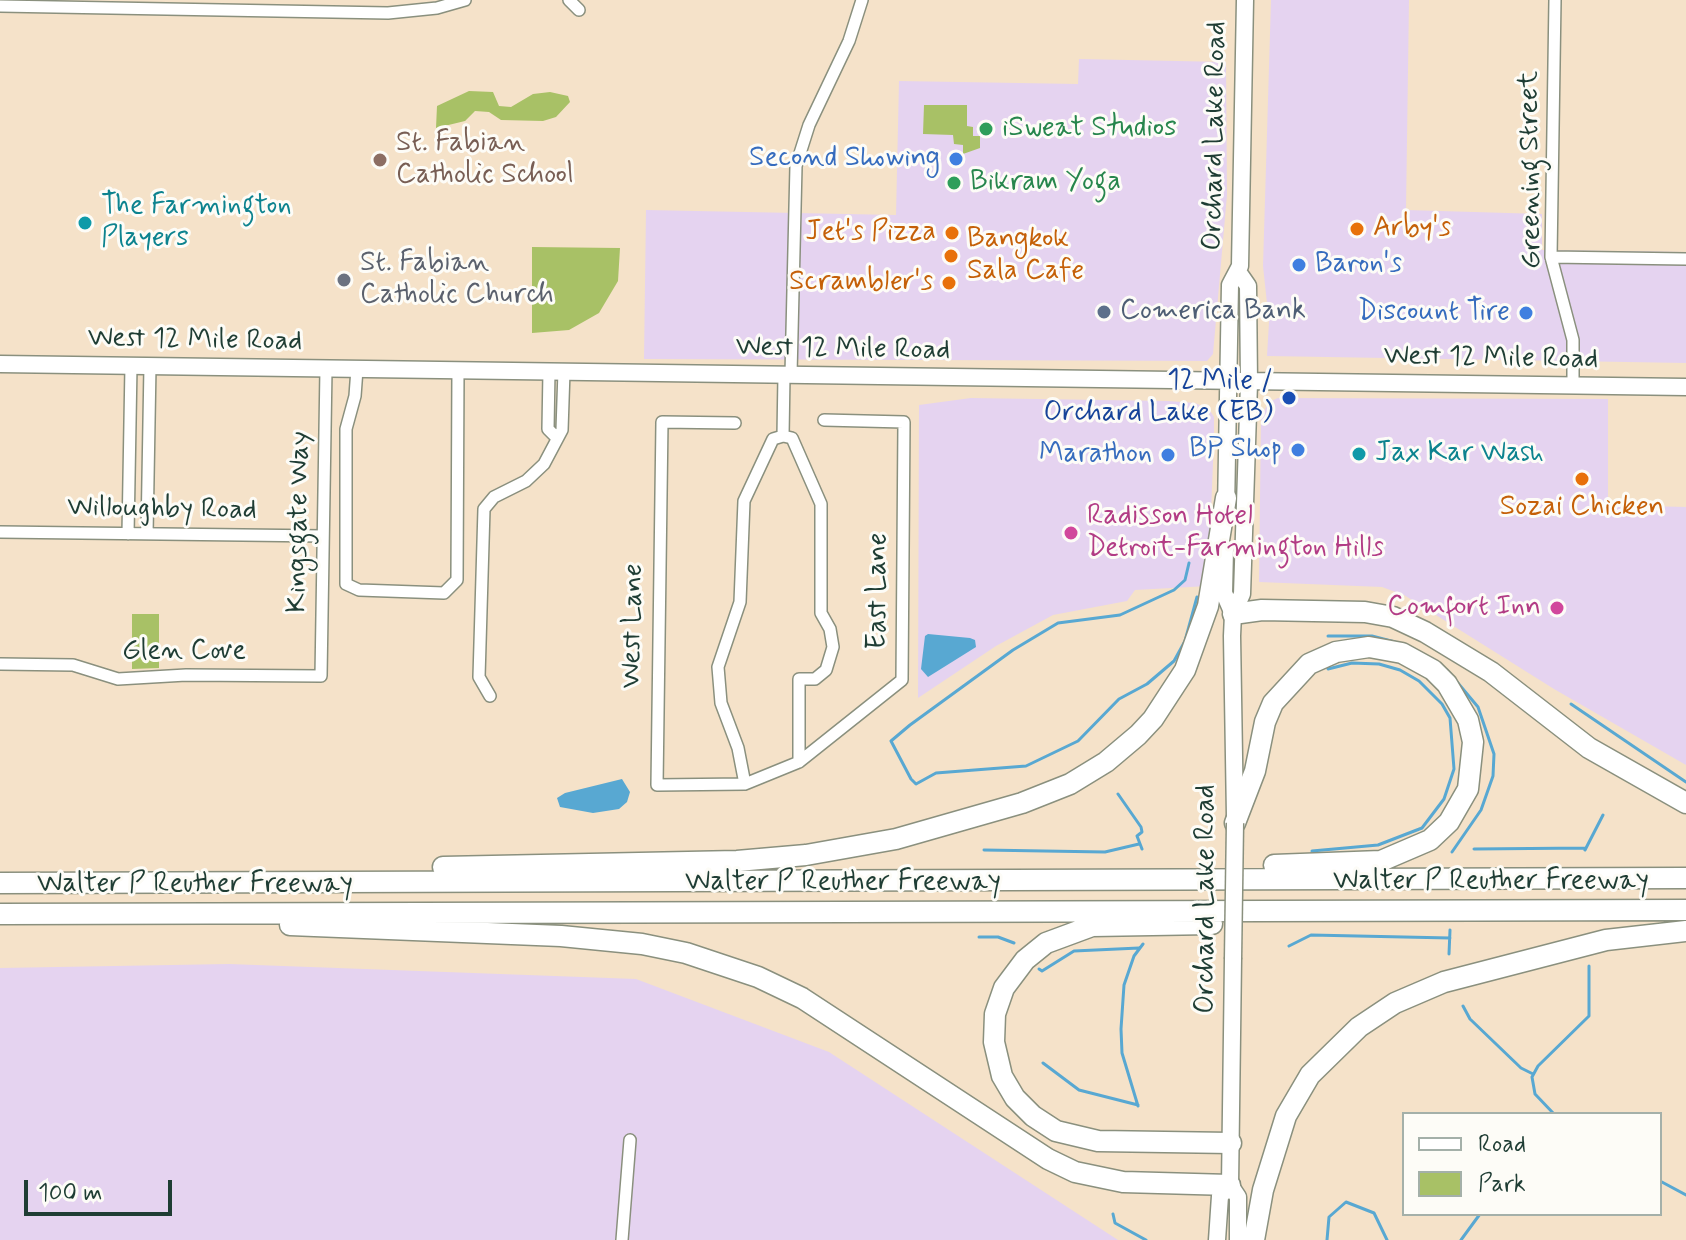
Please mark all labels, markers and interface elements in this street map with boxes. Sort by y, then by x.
street label: Orchard Lake Road [1197,21,1235,251]
street label: Greening Street [1513,71,1551,269]
place label: iSweat Studios [1002,112,1177,146]
marker: iSweat Studios [977,120,995,138]
place label: St. Fabian Catholic School [396,127,574,193]
place label: Second Showing [749,142,940,176]
marker: Second Showing [947,150,965,168]
marker: St. Fabian Catholic School [371,151,389,169]
place label: Bikram Yoga [970,166,1121,200]
marker: Bikram Yoga [945,174,963,192]
place label: The Farmington Players [101,190,292,256]
place label: Arby's [1373,212,1451,246]
marker: The Farmington Players [76,214,94,232]
place label: Jet's Pizza [805,216,936,250]
marker: Arby's [1348,220,1366,238]
place label: Bangkok Sala Cafe [967,223,1084,289]
marker: Jet's Pizza [943,224,961,242]
place label: St. Fabian Catholic Church [360,247,554,313]
marker: Bangkok Sala Cafe [942,247,960,265]
place label: Baron's [1315,248,1402,282]
marker: Baron's [1290,256,1308,274]
place label: Scrambler's [789,266,933,300]
marker: St. Fabian Catholic Church [335,271,353,289]
marker: Scrambler's [940,274,958,292]
place label: Comerica Bank [1120,295,1306,329]
place label: Discount Tire [1358,296,1510,330]
marker: Comerica Bank [1095,303,1113,321]
marker: Discount Tire [1517,304,1535,322]
street label: West 12 Mile Road [87,322,303,360]
street label: West 12 Mile Road [735,331,951,369]
street label: West 12 Mile Road [1383,340,1599,378]
place label: 12 Mile / Orchard Lake (EB) [1044,365,1273,431]
marker: 12 Mile / Orchard Lake (EB) [1280,389,1298,407]
street label: Kingsgate Way [282,431,318,613]
place label: BP Shop [1189,433,1282,467]
place label: Jax Kar Wash [1375,437,1544,471]
place label: Marathon [1039,438,1152,472]
marker: BP Shop [1289,441,1307,459]
marker: Jax Kar Wash [1350,445,1368,463]
marker: Marathon [1159,446,1177,464]
marker: Sozai Chicken [1573,470,1591,488]
place label: Sozai Chicken [1500,491,1664,525]
street label: Willoughby Road [67,492,257,528]
place label: Radisson Hotel Detroit-Farmington Hills [1087,500,1384,566]
marker: Radisson Hotel Detroit-Farmington Hills [1062,524,1080,542]
street label: East Lane [862,533,896,649]
street label: West Lane [616,563,652,689]
place label: Comfort Inn [1387,591,1541,625]
marker: Comfort Inn [1548,599,1566,617]
street label: Glen Cove [122,635,246,669]
street label: Orchard Lake Road [1190,784,1224,1014]
street label: Walter P Reuther Freeway [1333,865,1649,899]
street label: Walter P Reuther Freeway [685,866,1001,900]
street label: Walter P Reuther Freeway [37,868,353,902]
legend [1402,1112,1662,1216]
text: Road [1478,1129,1526,1160]
scale bar [28,1164,176,1214]
text: Park [1478,1169,1526,1200]
text: 100 m [38,1178,102,1209]

